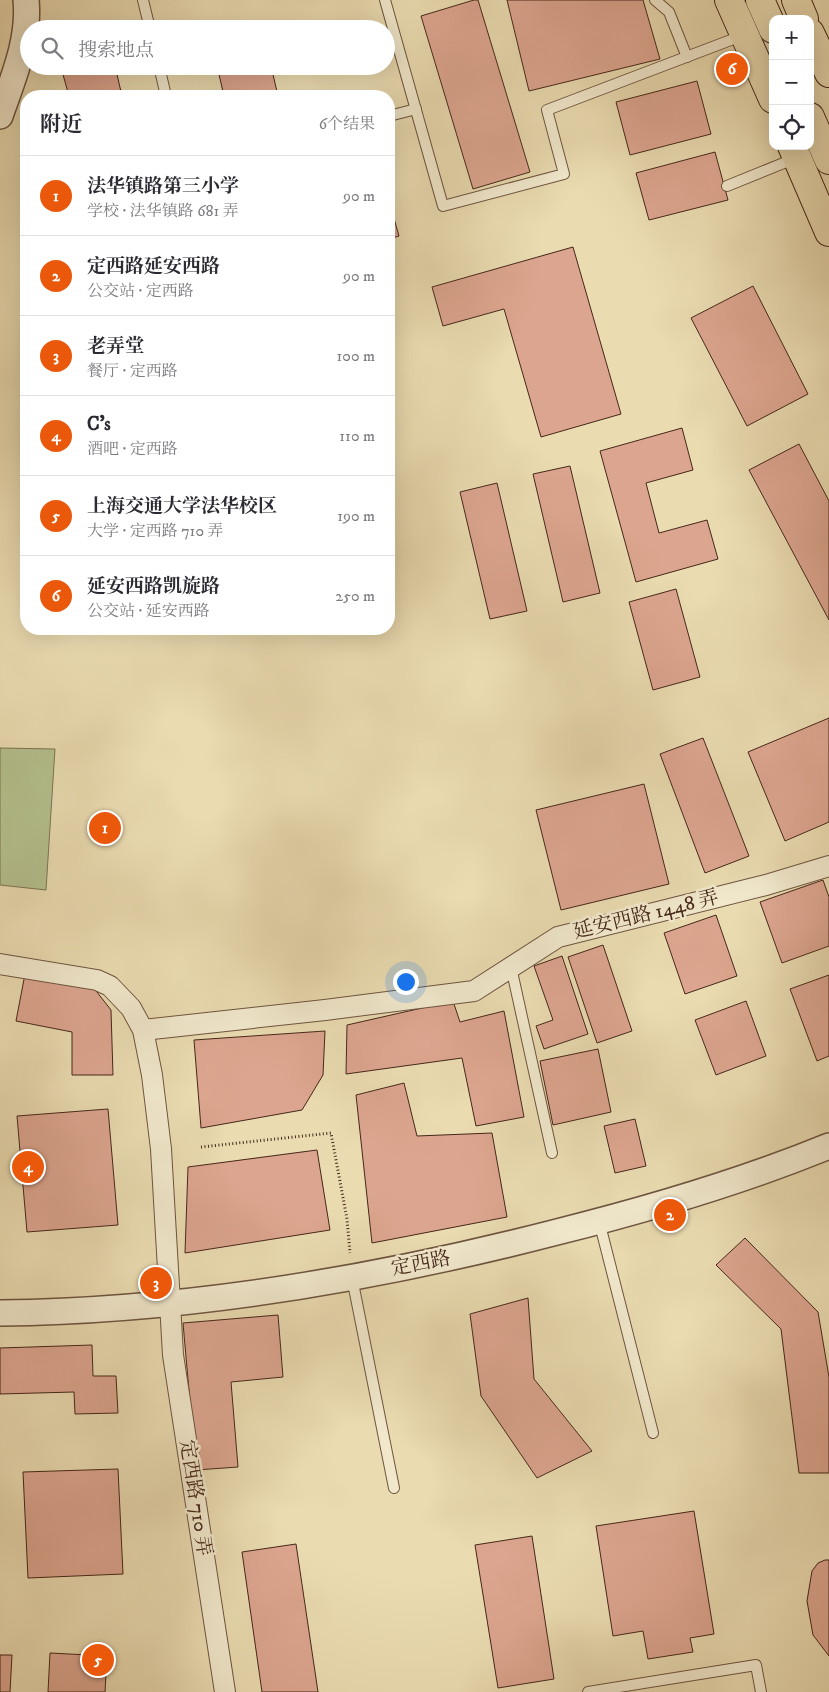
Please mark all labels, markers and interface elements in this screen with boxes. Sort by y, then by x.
map controls [769,15,814,150]
button: + [769,15,814,60]
search box [20,20,395,75]
icon: search [38,34,66,62]
text: 搜索地点 [78,39,154,62]
pin: 6 [716,50,748,88]
button: − [769,60,814,105]
button: locate [769,105,814,150]
text: 附近 [40,112,82,138]
text: 6个结果 [319,114,375,134]
text: 法华镇路第三小学 [87,175,239,198]
text: 1 [53,186,59,206]
text: 90 m [343,186,375,206]
text: 学校 · 法华镇路 681 弄 [87,201,239,221]
text: 定西路延安西路 [87,255,220,278]
text: 2 [52,266,60,286]
text: 90 m [343,266,375,286]
text: 公交站 · 定西路 [87,281,194,301]
text: 老弄堂 [87,335,144,358]
text: 3 [53,346,59,366]
text: 100 m [337,346,375,366]
text: 餐厅 · 定西路 [87,361,178,381]
text: C's [87,413,111,436]
text: 4 [51,426,61,446]
text: 110 m [339,426,375,446]
text: 酒吧 · 定西路 [87,439,178,459]
text: 上海交通大学法华校区 [87,495,277,518]
text: 5 [52,506,60,526]
text: 190 m [337,506,375,526]
text: 大学 · 定西路 710 弄 [87,521,223,541]
text: 延安西路凯旋路 [87,575,220,598]
text: 6 [52,586,60,606]
text: 250 m [335,586,375,606]
text: 公交站 · 延安西路 [87,601,210,621]
pin: 1 [89,809,121,847]
street label: 延安西路 1448 弄 [571,885,721,945]
your location [393,969,419,995]
pin: 4 [12,1148,44,1186]
pin: 2 [654,1196,686,1234]
street label: 定西路 [389,1246,453,1282]
pin: 3 [140,1264,172,1302]
street label: 定西路 710 弄 [173,1438,217,1558]
pin: 5 [82,1641,114,1679]

